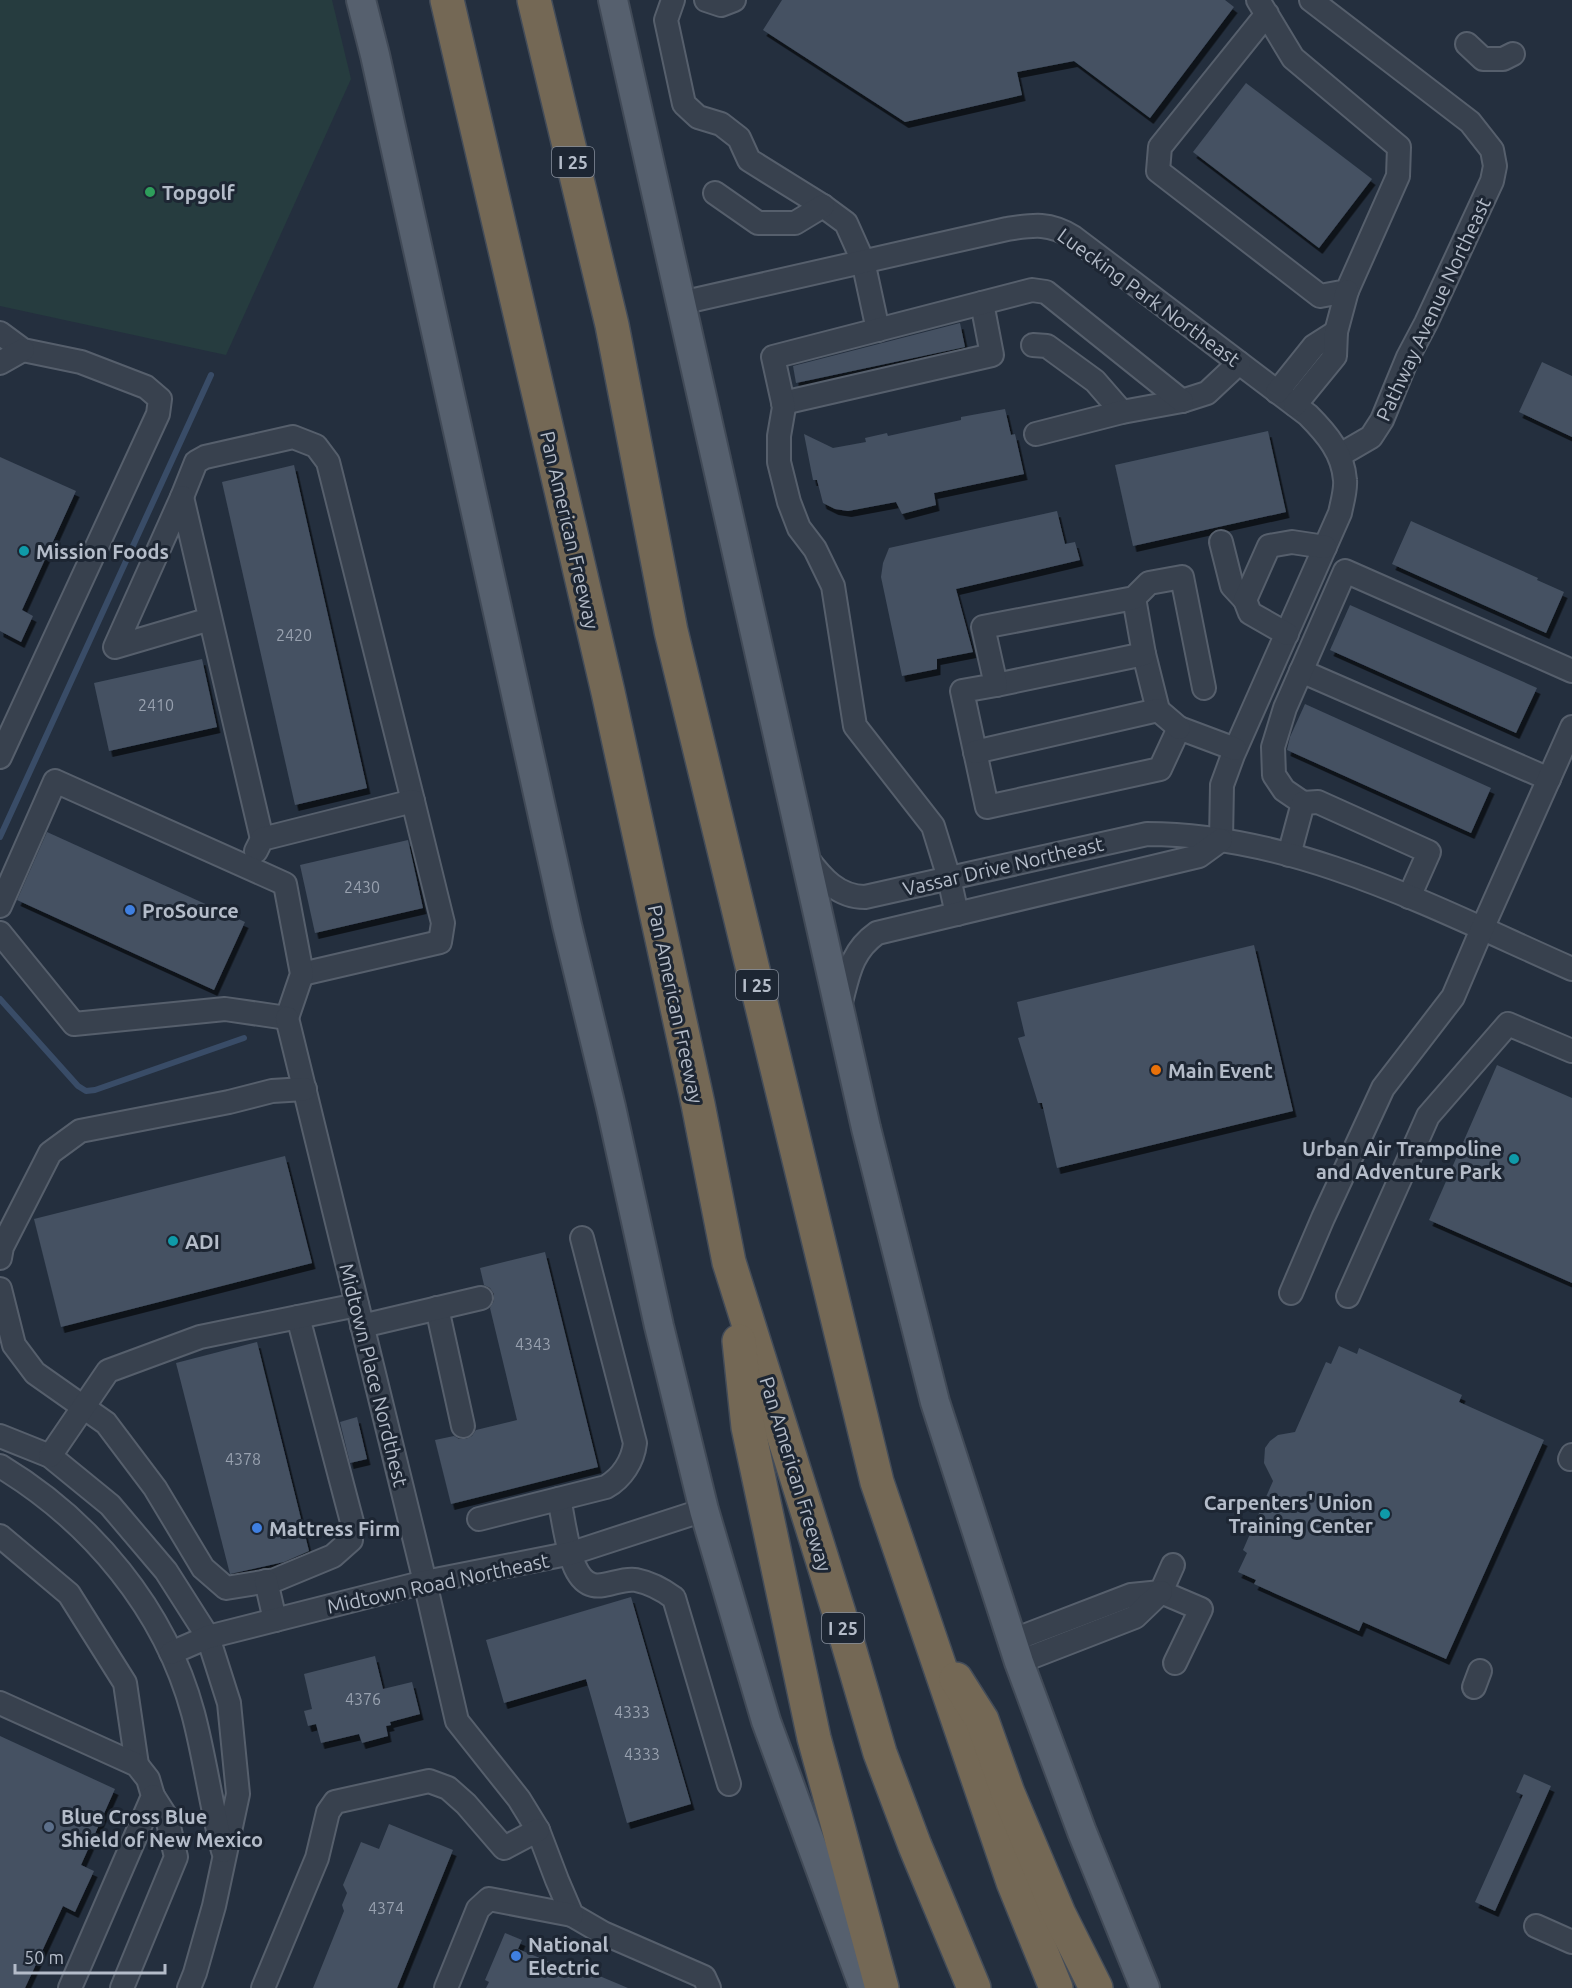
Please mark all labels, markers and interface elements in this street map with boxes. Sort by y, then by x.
road number: I 25 [552,147,594,177]
place label: Topgolf [162,181,236,204]
marker: Topgolf [143,185,157,199]
street label: Pathway Avenue Northeast [1371,193,1495,424]
street label: Luecking Park Northeast [1053,223,1245,371]
street label: Pan American Freeway [536,429,604,632]
place label: Mission Foods [36,540,169,563]
marker: Mission Foods [17,544,31,558]
house number: 2420 [276,626,312,644]
house number: 2410 [138,696,174,714]
street label: Vassar Drive Northeast [901,832,1106,900]
house number: 2430 [344,878,380,896]
place label: ProSource [142,899,239,922]
marker: ProSource [123,903,137,917]
street label: Pan American Freeway [644,903,708,1106]
road number: I 25 [736,970,778,1000]
place label: Main Event [1168,1059,1273,1082]
marker: Main Event [1149,1063,1163,1077]
place label: Urban Air Trampoline and Adventure Park [1302,1137,1502,1183]
marker: Urban Air Trampoline and Adventure Park [1507,1152,1521,1166]
place label: ADI [185,1230,220,1253]
marker: ADI [166,1234,180,1248]
street label: Midtown Place Nordthest [335,1261,413,1489]
house number: 4343 [515,1335,551,1353]
street label: Pan American Freeway [755,1374,837,1575]
house number: 4378 [225,1450,261,1468]
place label: Carpenters' Union Training Center [1204,1491,1374,1537]
marker: Carpenters' Union Training Center [1378,1507,1392,1521]
place label: Mattress Firm [269,1517,400,1540]
marker: Mattress Firm [250,1521,264,1535]
street label: Midtown Road Northeast [325,1548,551,1618]
road number: I 25 [822,1613,864,1643]
house number: 4376 [345,1690,381,1708]
house number: 4333 [614,1703,650,1721]
house number: 4333 [624,1745,660,1763]
place label: Blue Cross Blue Shield of New Mexico [61,1805,263,1851]
marker: Blue Cross Blue Shield of New Mexico [42,1820,56,1834]
house number: 4374 [368,1899,404,1917]
place label: National Electric [528,1933,609,1979]
scale bar [15,1937,165,1975]
text: 50 m [24,1947,64,1967]
marker: National Electric [509,1949,523,1963]

